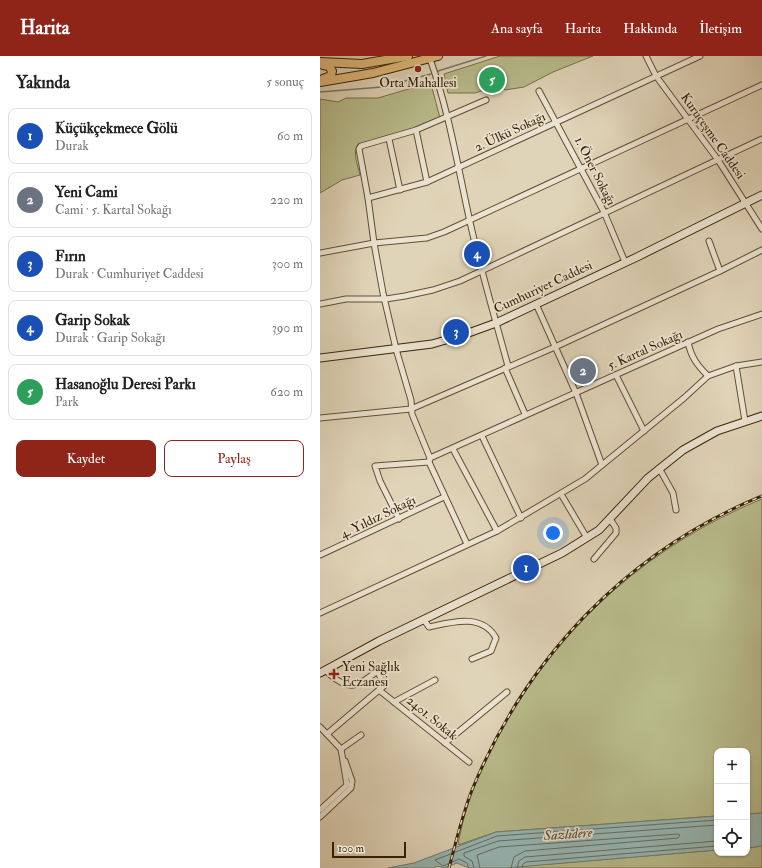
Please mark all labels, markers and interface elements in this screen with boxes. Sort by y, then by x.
text: Harita [20,16,70,40]
text: Ana sayfa [491,20,543,37]
text: Harita [565,20,601,37]
text: Hakkında [623,20,677,37]
text: İletişim [699,20,742,37]
marker: Orta Mahallesi [413,64,423,74]
pin: 5 [479,65,505,95]
text: Yakında [16,72,70,93]
text: 5 sonuç [266,74,304,90]
place label: Orta Mahallesi [379,75,457,91]
street label: Kuruçeşme Caddesi [677,90,749,183]
street label: 2. Ülkü Sokağı [472,108,548,155]
text: Küçükçekmece Gölü [55,119,178,138]
text: 1 [28,128,32,144]
text: 60 m [277,128,303,144]
street label: 1. Öner Sokağı [571,134,619,208]
text: Durak [55,138,89,154]
text: Yeni Cami [55,183,118,202]
text: 2 [27,192,33,208]
text: 220 m [270,192,303,208]
text: Cami · 5. Kartal Sokağı [55,202,172,218]
pin: 4 [464,239,490,269]
text: Fırın [55,247,86,266]
text: 3 [28,256,33,272]
text: 300 m [272,256,303,272]
street label: Cumhuriyet Caddesi [491,257,596,318]
text: Durak · Cumhuriyet Caddesi [55,266,204,282]
text: Garip Sokak [55,311,130,330]
pin: 3 [443,317,469,347]
text: 4 [26,320,34,336]
text: 390 m [272,320,303,336]
street label: 5. Kartal Sokağı [605,326,685,374]
text: Durak · Garip Sokağı [55,330,165,346]
pin: 2 [570,356,596,386]
text: Hasanoğlu Deresi Parkı [55,375,196,394]
text: 5 [27,384,33,400]
text: 620 m [270,384,303,400]
text: Park [55,394,79,410]
button: Kaydet [16,440,156,477]
button: Paylaş [164,440,304,477]
street label: 4. Yıldız Sokağı [338,492,419,542]
your location [543,523,563,543]
pin: 1 [513,553,539,583]
place label: Yeni Sağlık Eczanesi [342,659,401,690]
marker: Yeni Sağlık Eczanesi [329,669,339,679]
street label: 2401. Sokak [403,693,461,744]
map controls [714,748,750,856]
button: + [714,748,750,784]
button: − [714,784,750,820]
button: locate [714,820,750,856]
water label: Sazlıdere [542,824,593,844]
scale bar [332,840,406,859]
text: 100 m [338,842,364,855]

